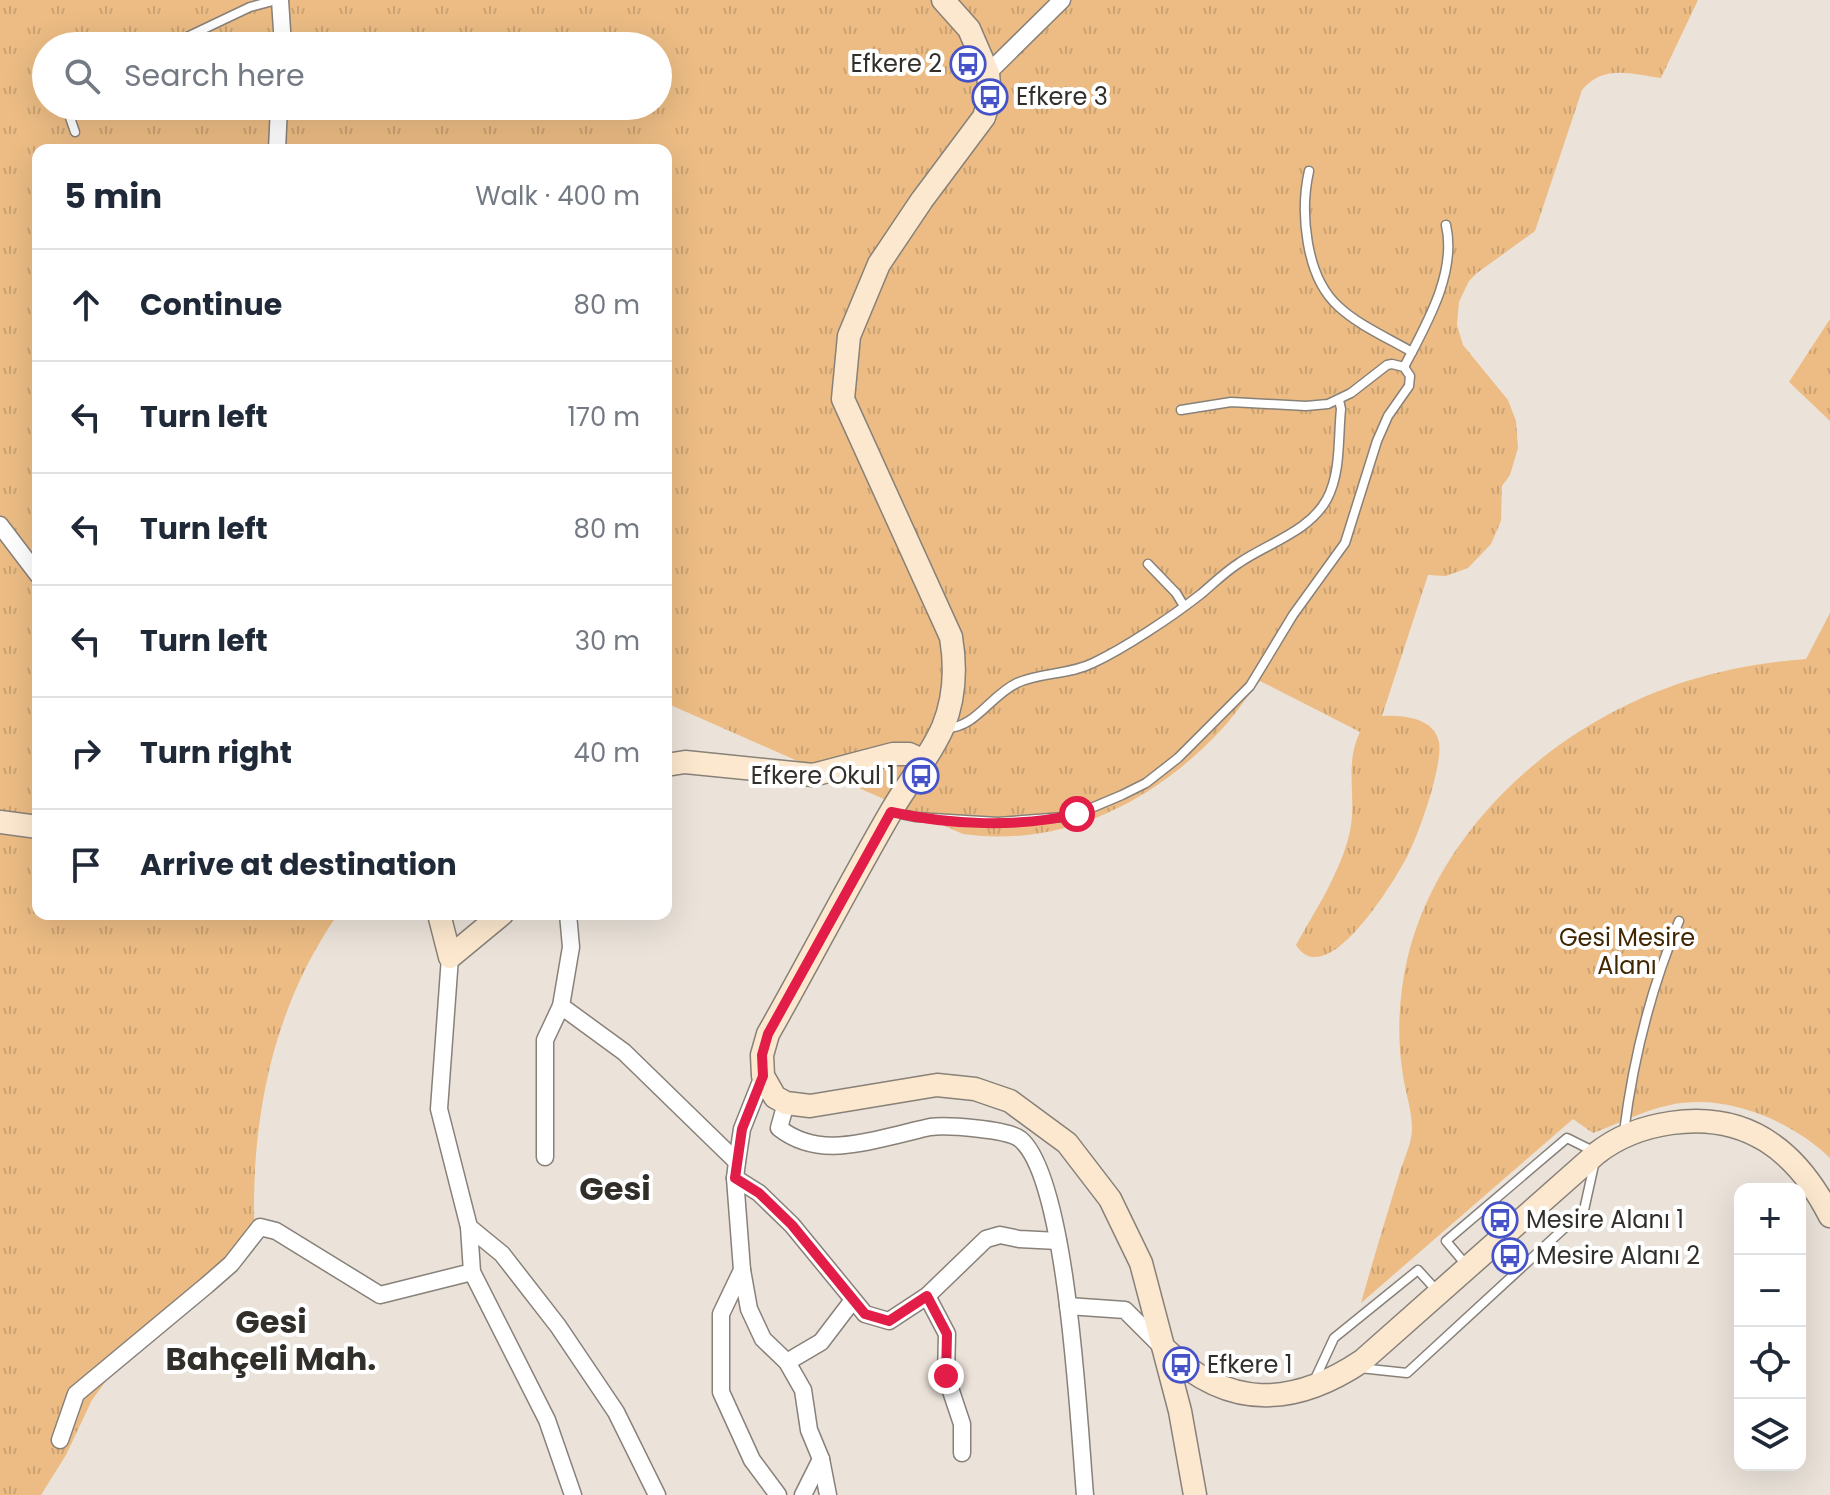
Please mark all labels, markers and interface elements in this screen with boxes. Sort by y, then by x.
search box [32,32,672,120]
bus stop icon: Efkere 2 [949,45,987,83]
place label: Efkere 2 [851,47,942,80]
icon: search [60,54,104,98]
text: Search here [124,54,305,97]
bus stop icon: Efkere 3 [971,78,1009,116]
place label: Efkere 3 [1016,80,1108,113]
text: 5 min [64,172,162,220]
text: Walk · 400 m [475,178,640,214]
icon: ahead [64,283,108,327]
text: Continue [140,283,282,326]
text: 80 m [574,287,640,323]
icon: left [64,395,108,439]
text: Turn left [140,395,268,438]
text: 170 m [567,399,640,435]
icon: left [64,507,108,551]
text: Turn left [140,507,268,550]
text: 80 m [574,511,640,547]
icon: left [64,619,108,663]
text: Turn left [140,619,268,662]
text: 30 m [575,623,640,659]
icon: right [64,731,108,775]
text: Turn right [140,731,292,774]
text: 40 m [574,735,640,771]
bus stop icon: Efkere Okul 1 [902,757,940,795]
place label: Efkere Okul 1 [751,759,895,792]
route start [1059,796,1095,832]
icon: arrive [64,843,108,887]
text: Arrive at destination [140,843,457,886]
park label: Gesi Mesire Alanı [1559,921,1695,982]
district label: Gesi [579,1166,651,1211]
map controls [1734,1183,1806,1471]
button: + [1734,1183,1806,1255]
bus stop icon: Mesire Alanı 1 [1481,1201,1519,1239]
place label: Mesire Alanı 1 [1526,1203,1684,1236]
bus stop icon: Mesire Alanı 2 [1491,1237,1529,1275]
place label: Mesire Alanı 2 [1536,1239,1700,1272]
button: − [1734,1255,1806,1327]
district label: Gesi Bahçeli Mah. [166,1299,376,1381]
button: locate [1734,1327,1806,1399]
bus stop icon: Efkere 1 [1162,1346,1200,1384]
place label: Efkere 1 [1207,1348,1292,1381]
route end [928,1358,964,1394]
button: layers [1734,1399,1806,1471]

